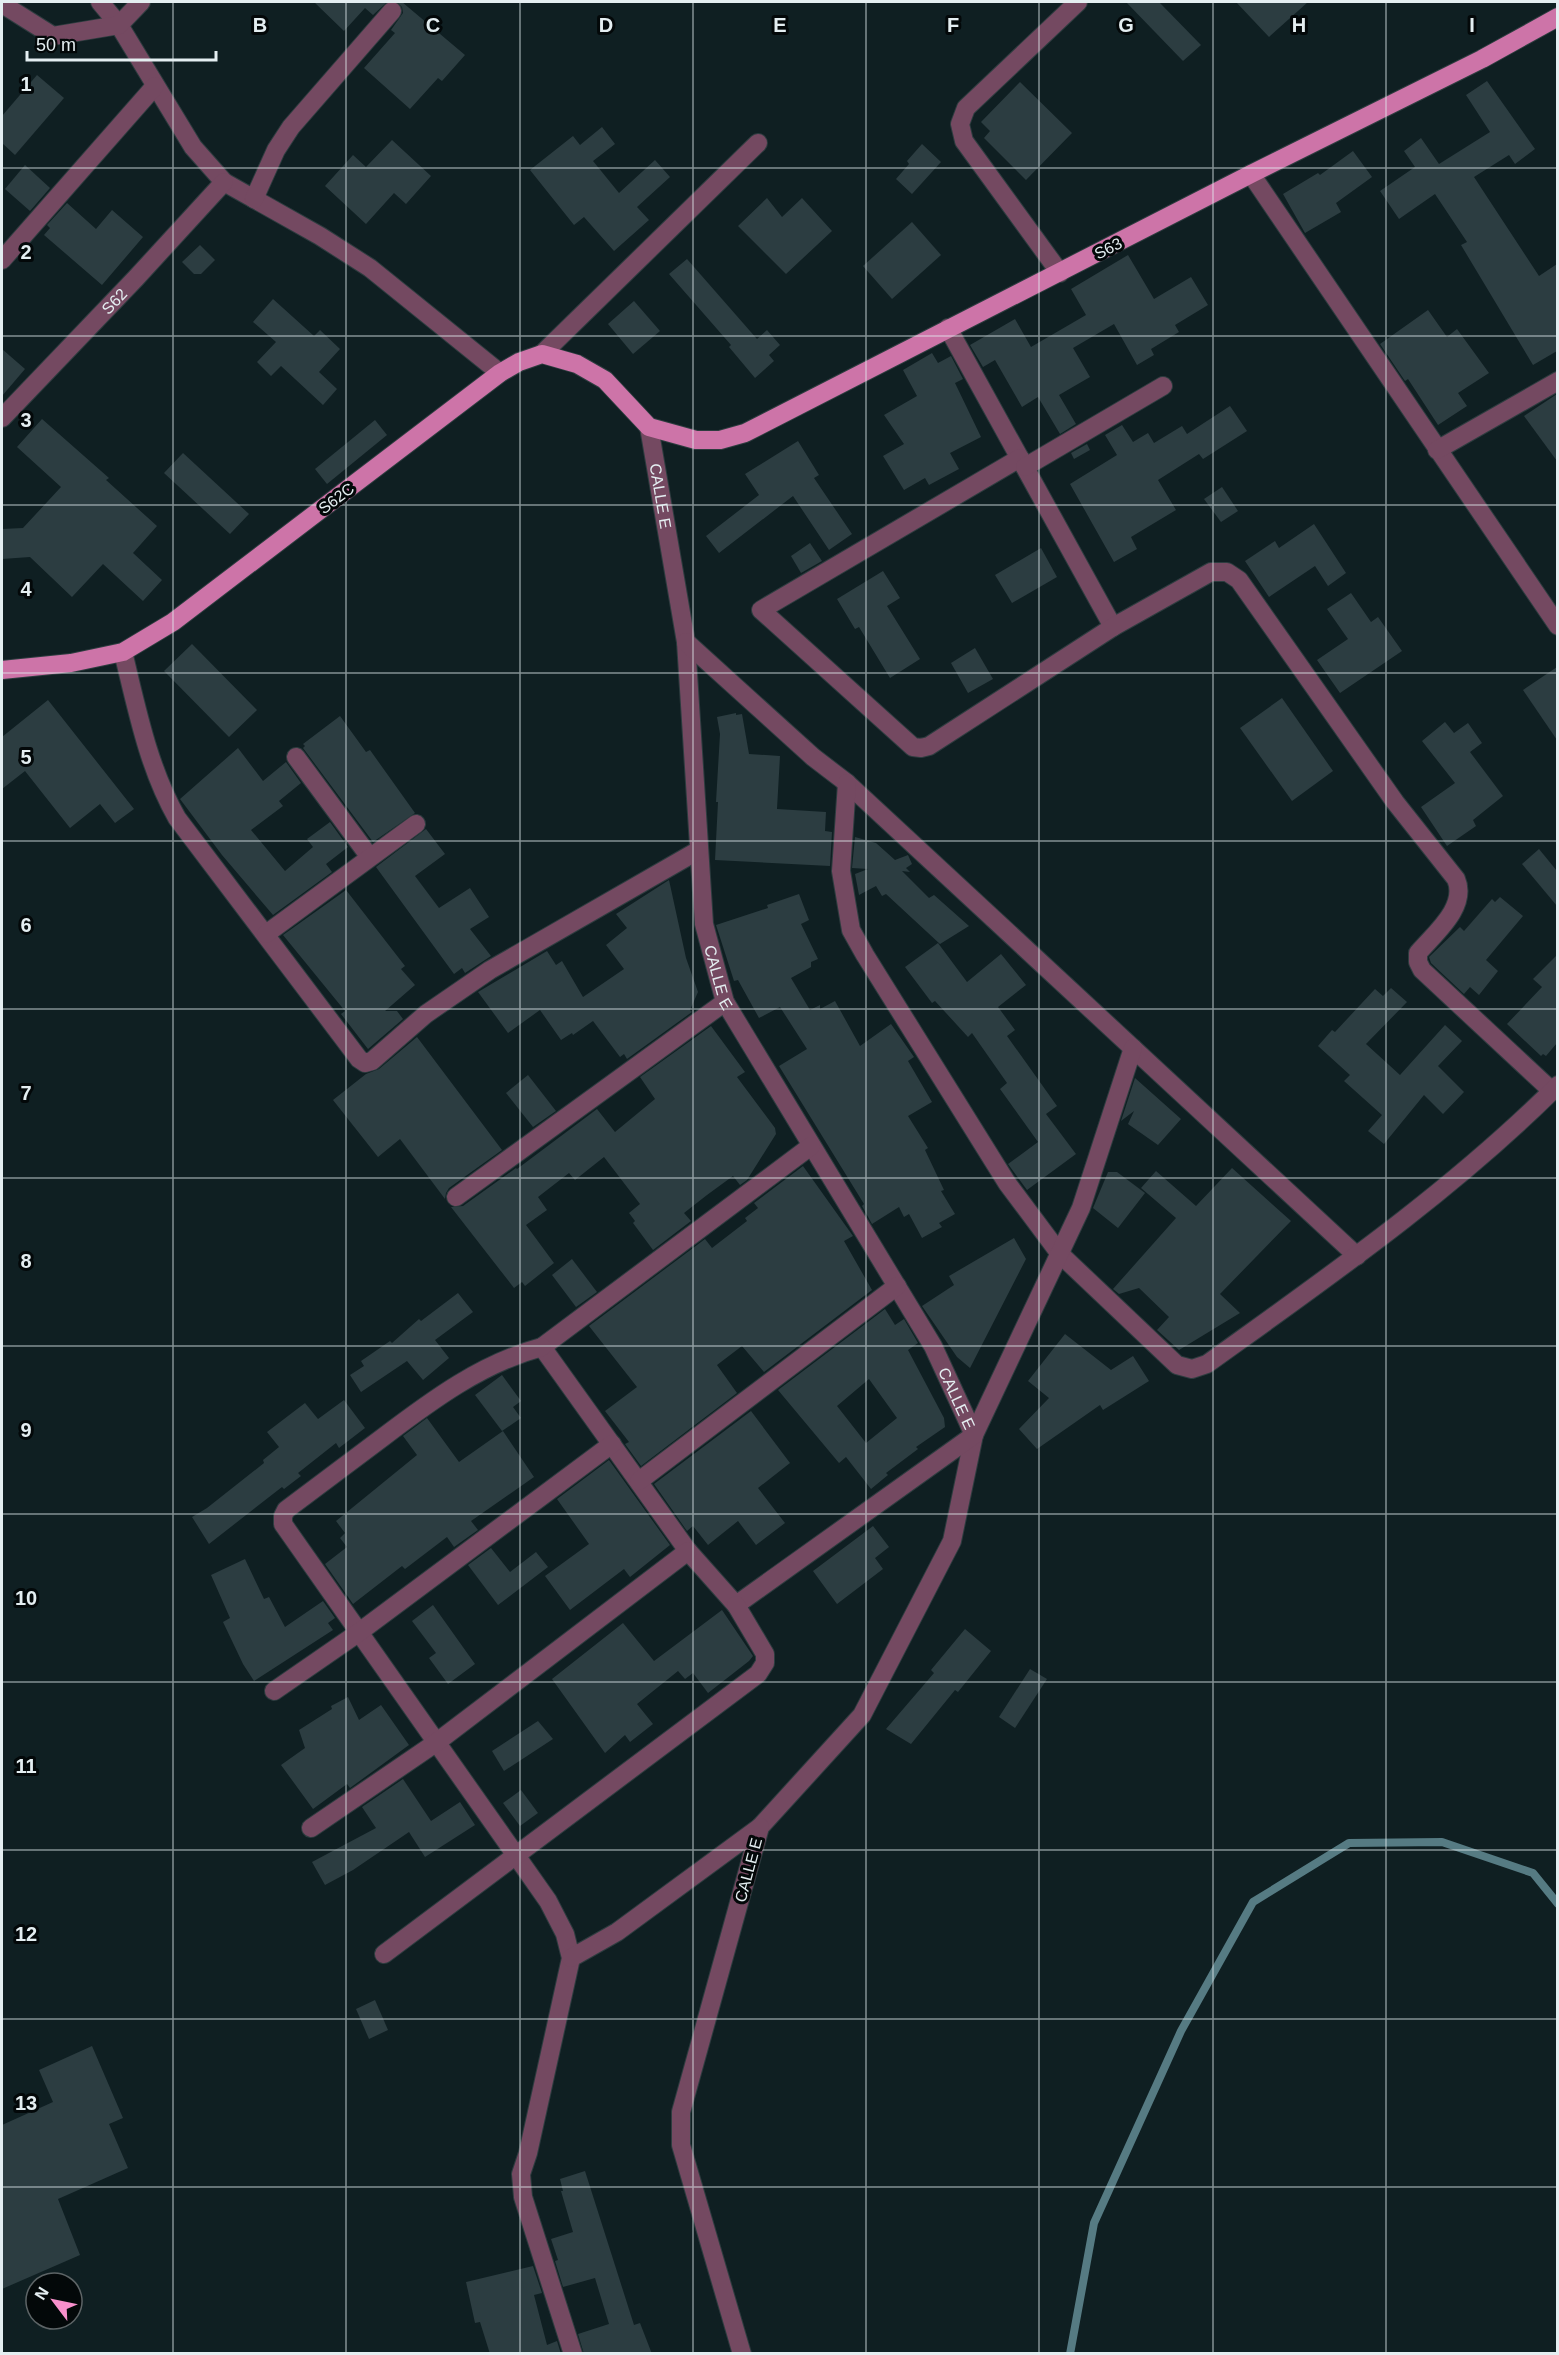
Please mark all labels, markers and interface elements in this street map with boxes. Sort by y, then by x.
text: B [253,14,267,36]
text: C [426,14,440,36]
text: D [599,14,613,36]
text: E [773,14,787,36]
text: F [947,14,959,36]
text: G [1118,14,1134,36]
text: H [1292,14,1306,36]
text: I [1469,14,1475,36]
scale bar [27,24,216,62]
text: 50 m [36,35,76,55]
text: 1 [20,73,32,95]
street label: S63 [1092,234,1125,262]
text: 2 [20,241,32,263]
street label: S62 [98,285,130,317]
text: 3 [20,409,32,431]
street label: CALLE E [646,462,674,530]
street label: S62C [315,480,357,517]
text: 4 [20,578,32,600]
text: 5 [20,746,32,768]
text: 6 [20,914,32,936]
street label: CALLE E [701,943,736,1013]
text: 7 [20,1082,32,1104]
text: 8 [20,1250,32,1272]
street label: CALLE E [935,1365,978,1432]
text: 9 [20,1419,32,1441]
text: 10 [15,1587,37,1609]
text: 11 [15,1755,37,1777]
street label: CALLE E [732,1836,765,1904]
text: 12 [15,1923,37,1945]
text: 13 [15,2092,37,2114]
north arrow [24,2271,84,2331]
text: N [31,2284,52,2303]

